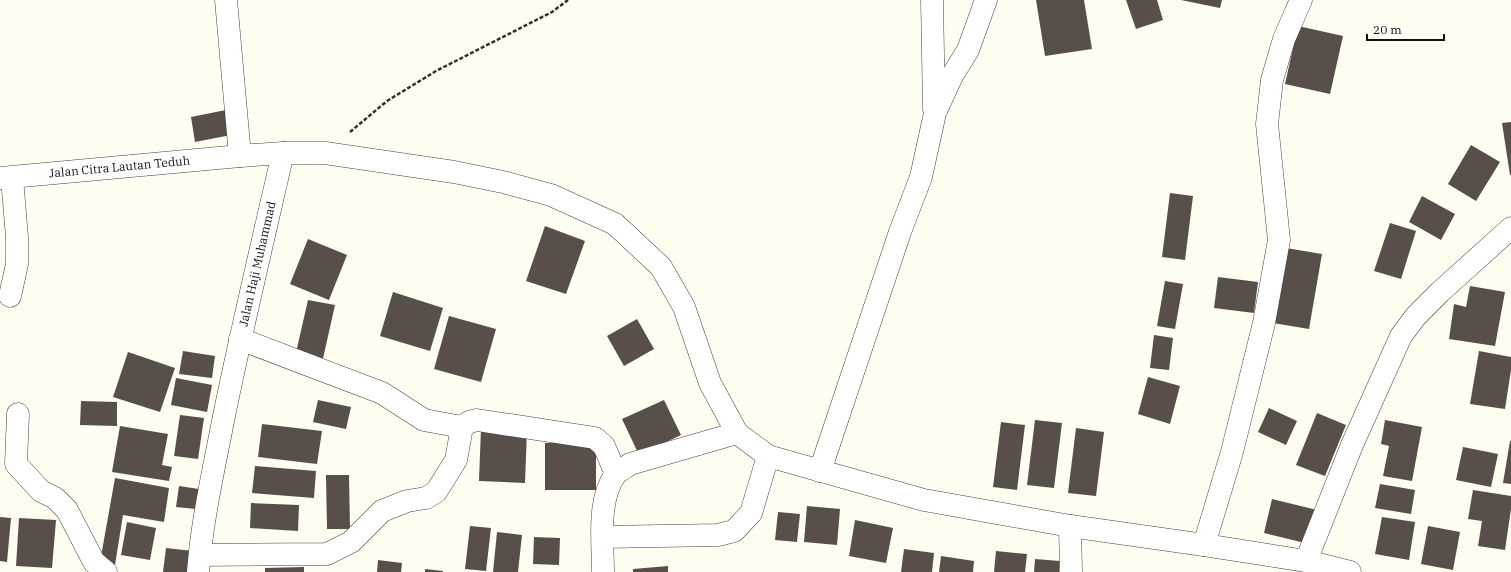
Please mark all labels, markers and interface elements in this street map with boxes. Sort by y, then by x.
scale bar [1367,16,1444,42]
text: 20 m [1373,22,1402,37]
street label: Jalan Citra Lautan Teduh [48,153,191,180]
street label: Jalan Haji Muhammad [235,200,279,328]

